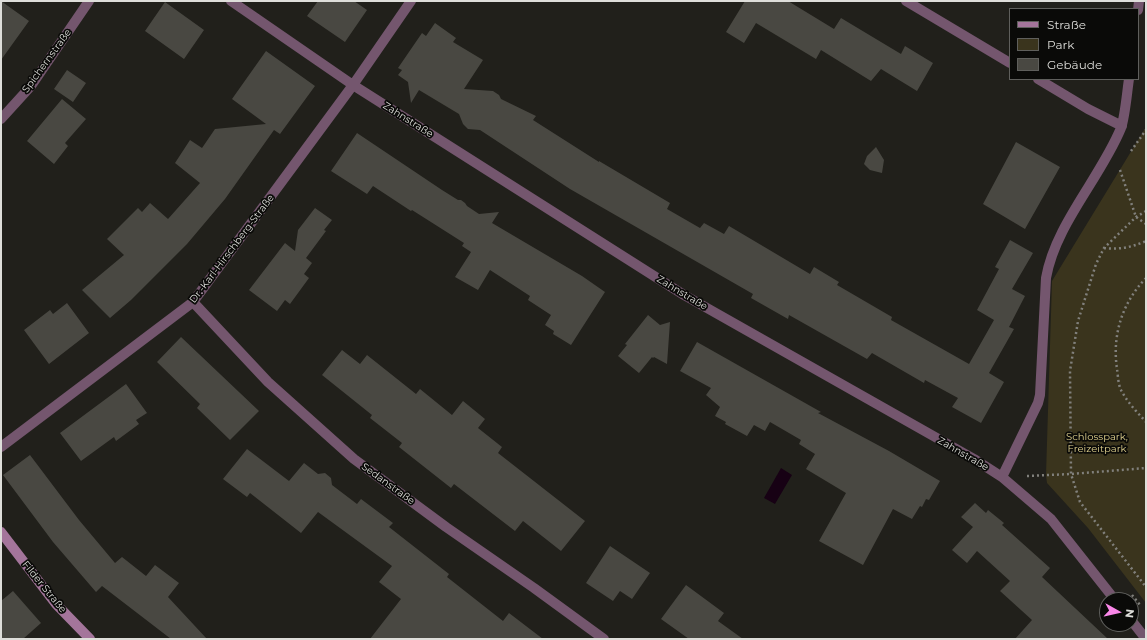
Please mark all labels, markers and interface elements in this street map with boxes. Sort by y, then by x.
legend [1009,8,1139,80]
text: Straße [1047,17,1086,32]
street label: Spichernstraße [20,27,74,95]
text: Park [1047,37,1074,52]
text: Gebäude [1047,57,1102,72]
street label: Zahnstraße [381,100,435,140]
street label: Dr.-Karl-Hirschberg-Straße [187,192,277,306]
street label: Zahnstraße [654,273,710,313]
park label: Schlosspark, Freizeitpark [1066,431,1128,454]
street label: Zahnstraße [935,435,991,473]
street label: Sedanstraße [359,461,417,507]
street label: Filder Straße [19,559,69,615]
north arrow [1099,592,1139,632]
text: N [1122,608,1137,619]

